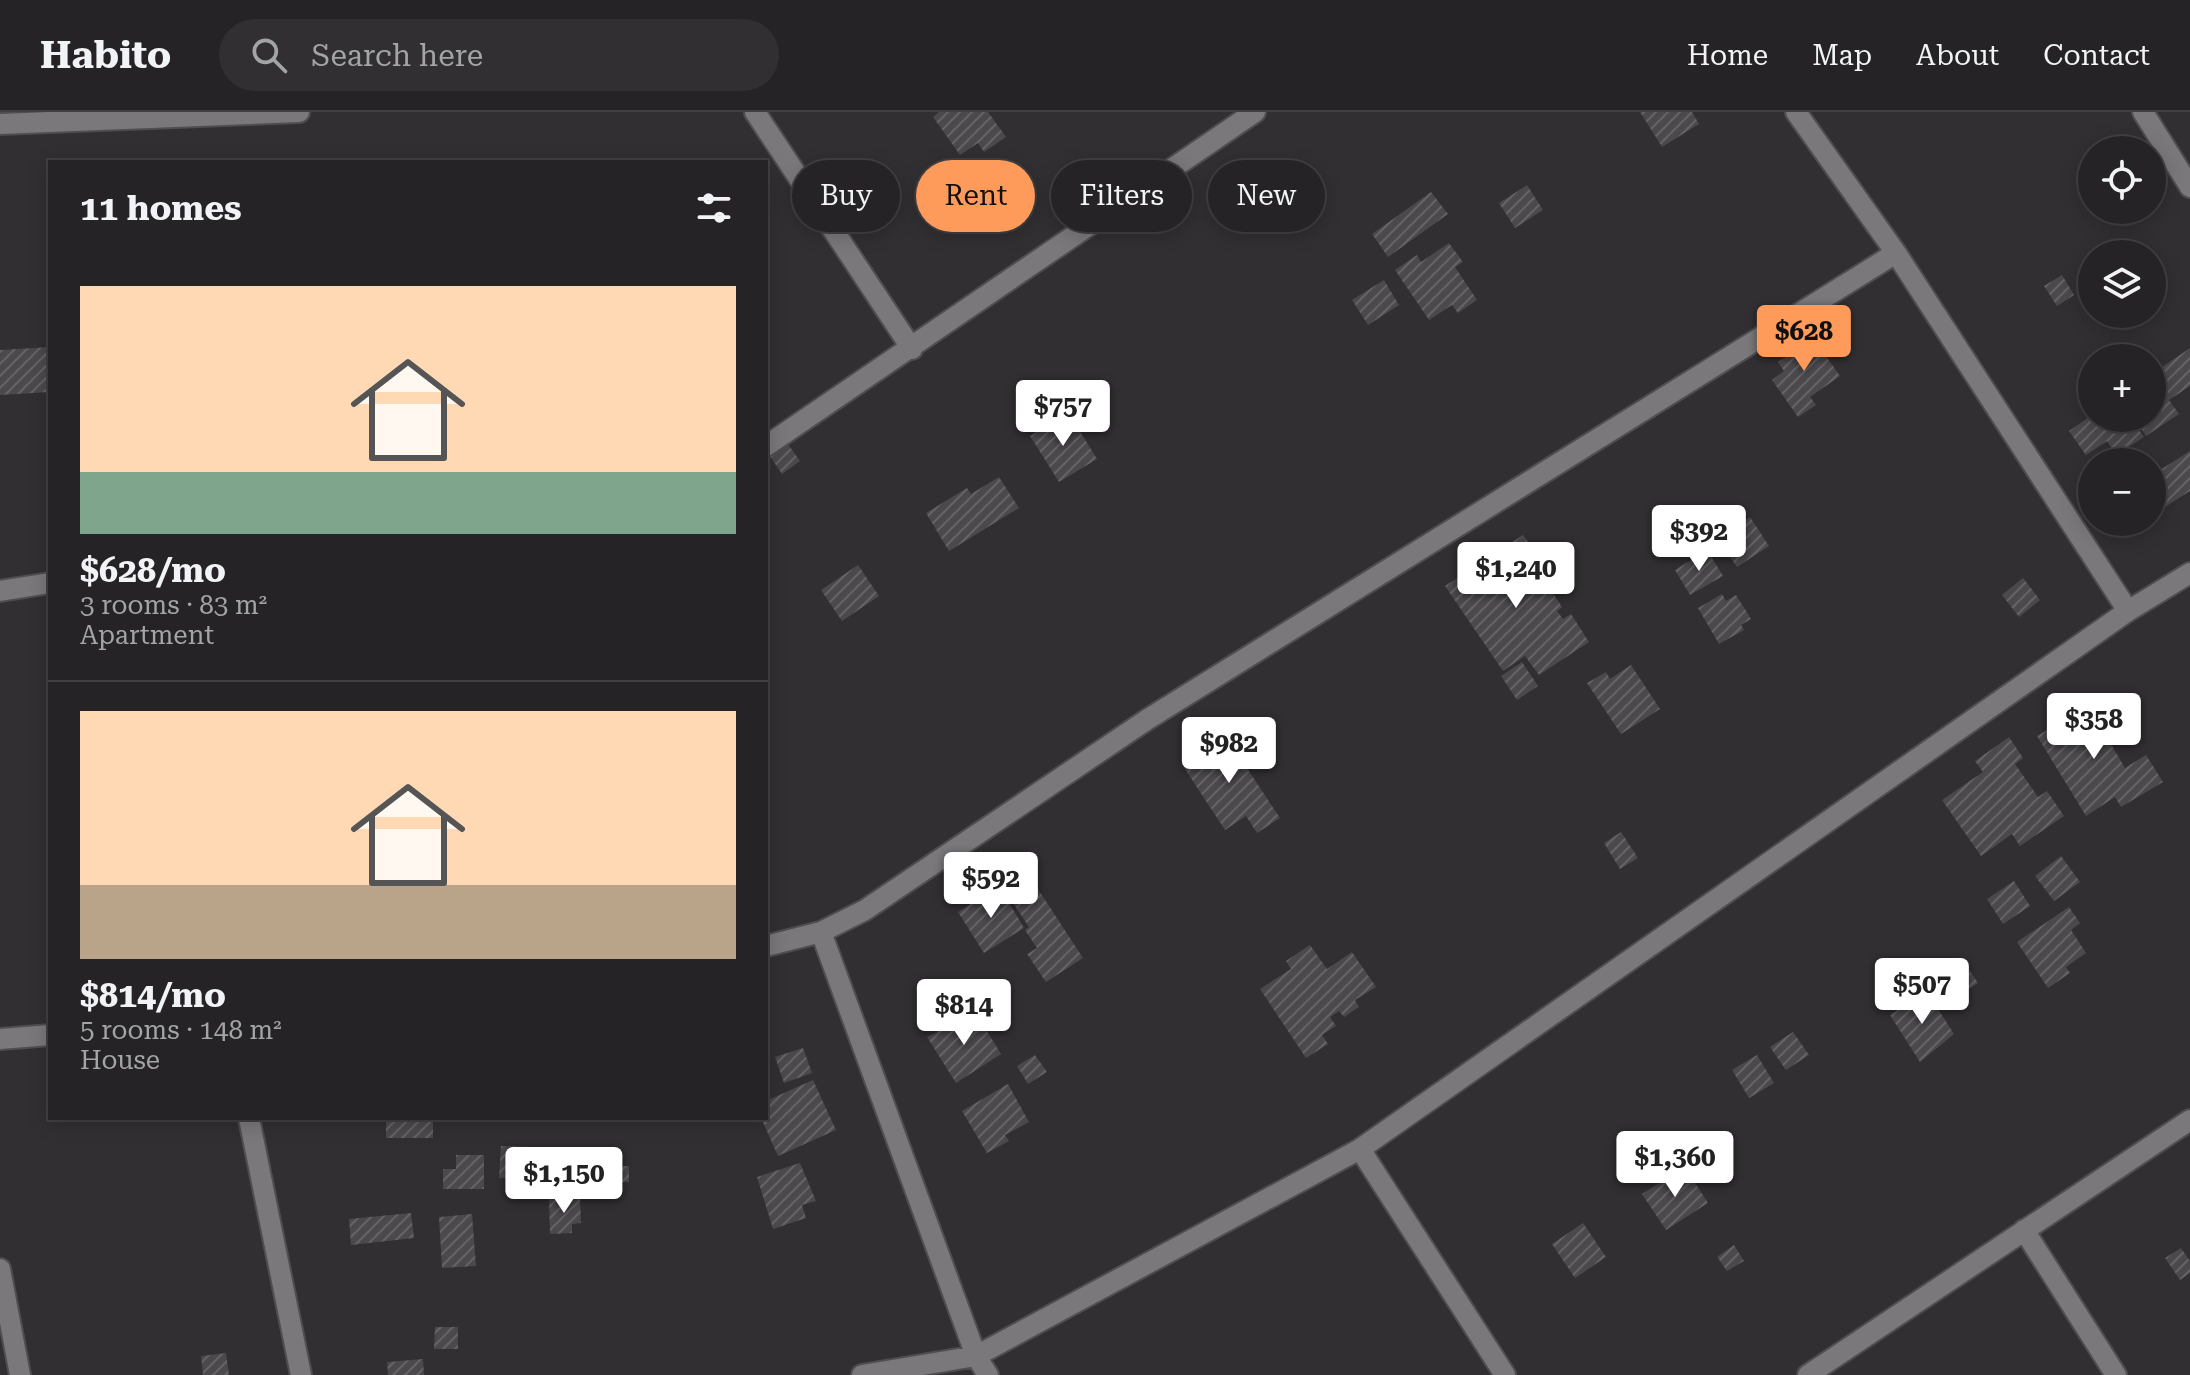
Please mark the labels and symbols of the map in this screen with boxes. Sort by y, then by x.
pin: $628 [1757,305,1851,373]
pin: $757 [1016,380,1110,448]
pin: $392 [1652,505,1746,573]
pin: $1,240 [1451,542,1581,610]
pin: $358 [2047,693,2141,761]
pin: $982 [1182,717,1276,785]
pin: $592 [944,852,1038,920]
pin: $507 [1875,958,1969,1026]
pin: $814 [917,979,1011,1047]
pin: $1,360 [1610,1131,1740,1199]
pin: $1,150 [499,1147,629,1215]

